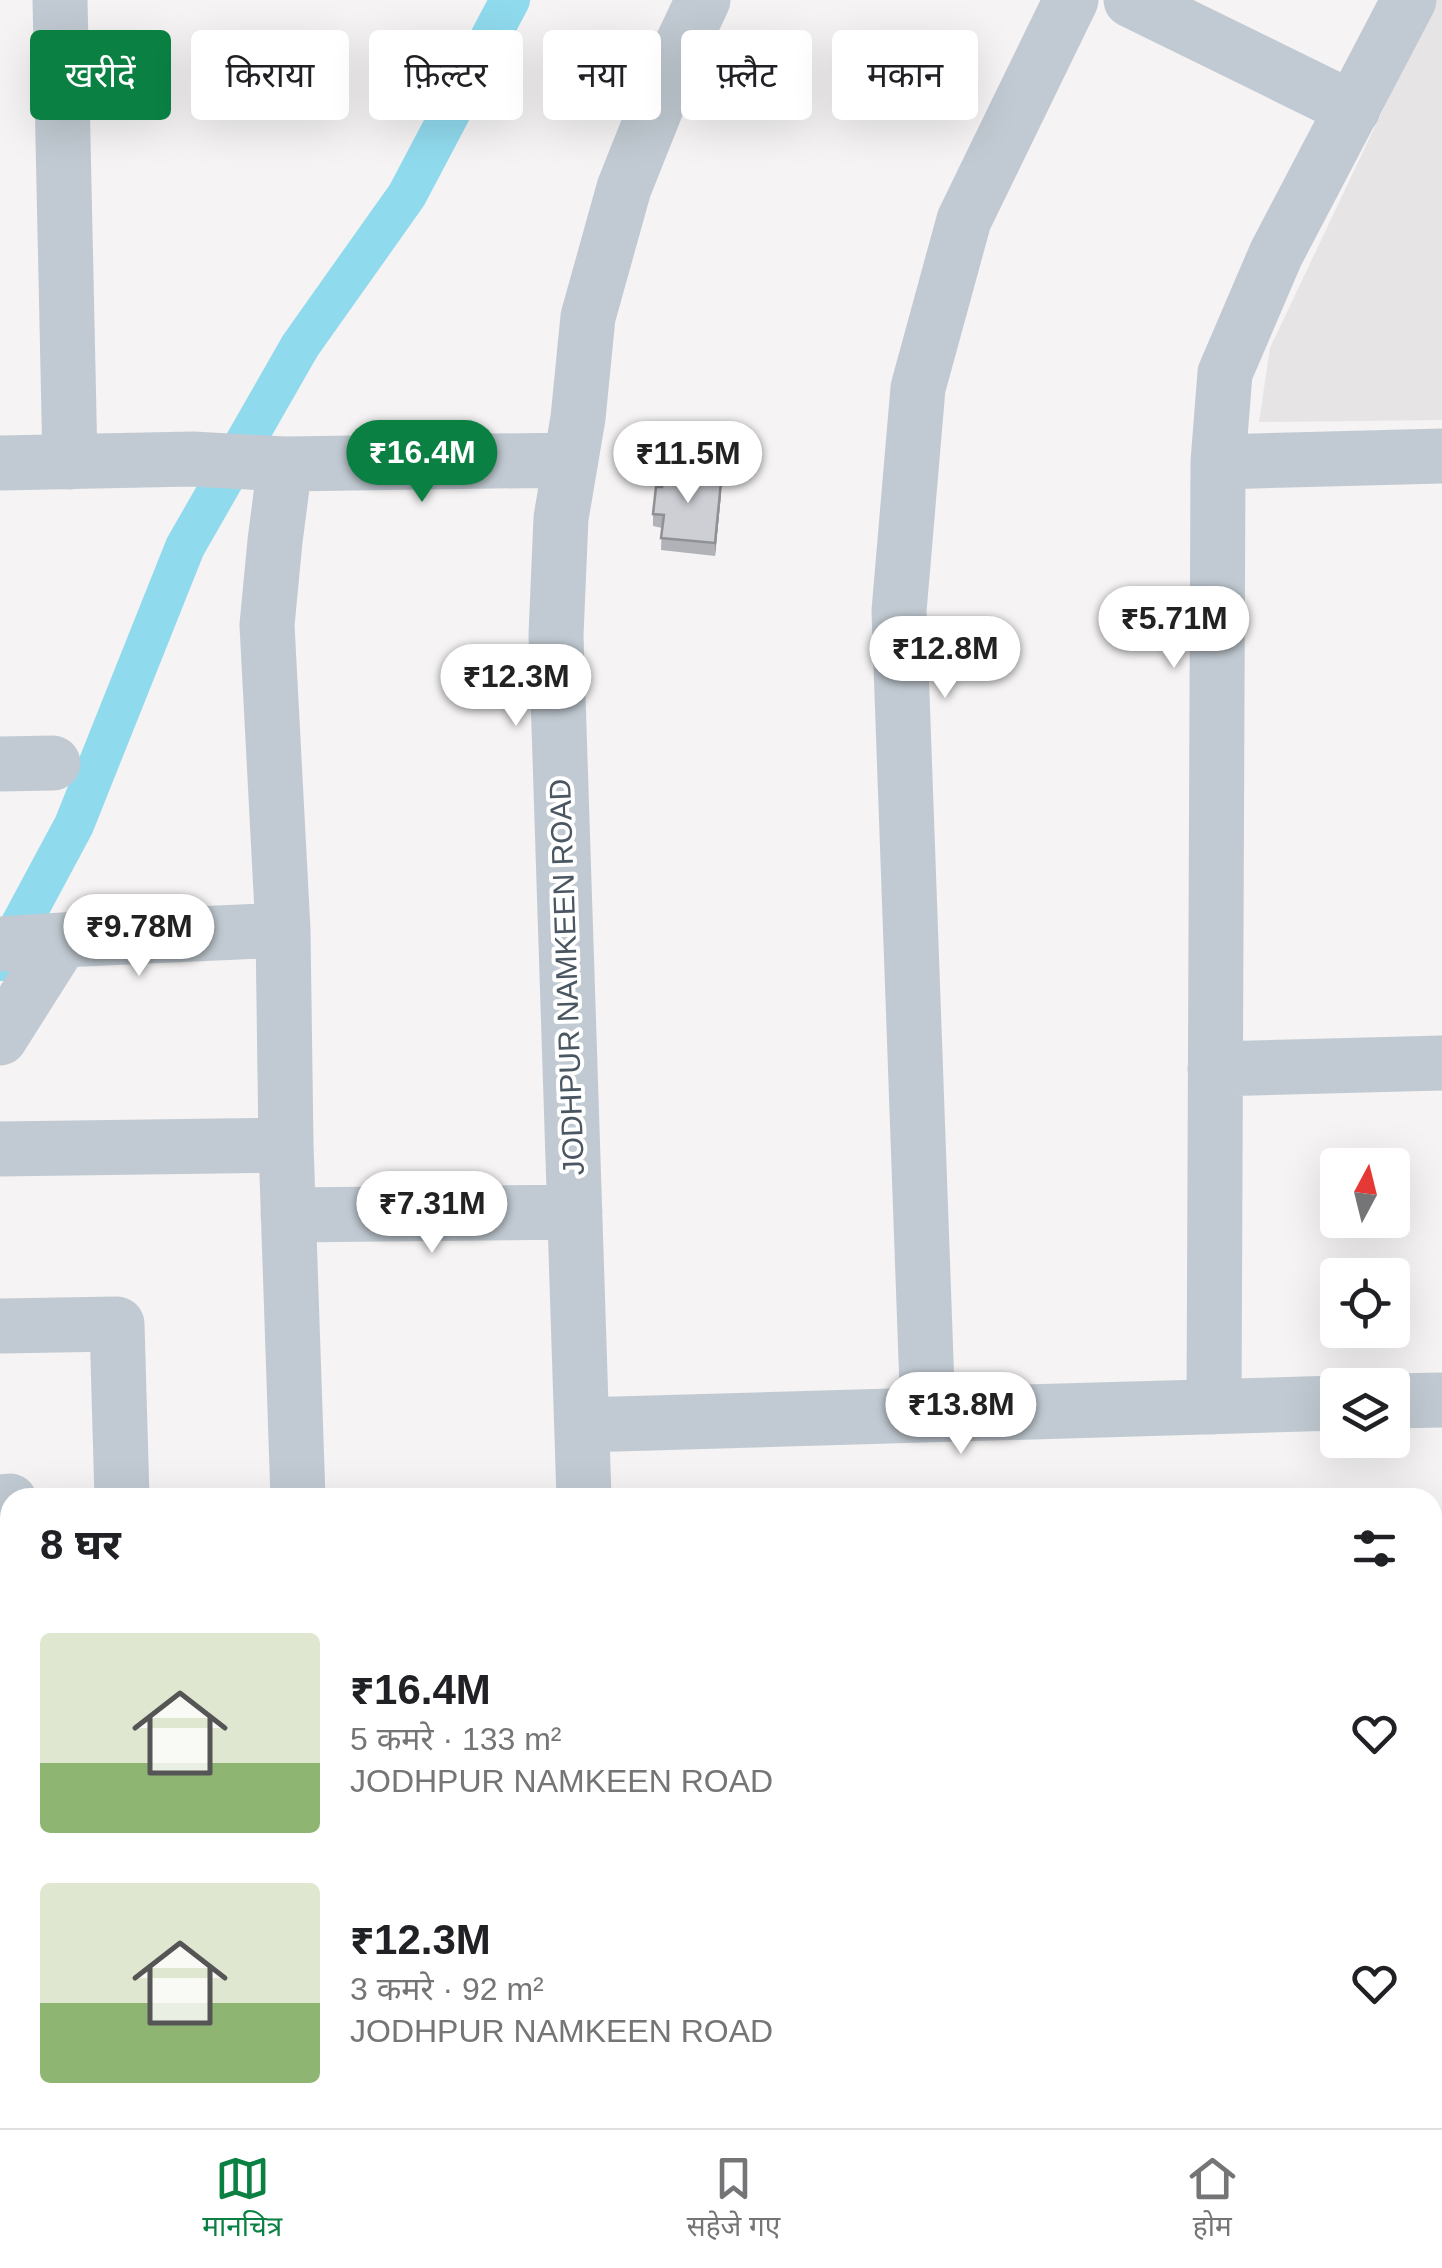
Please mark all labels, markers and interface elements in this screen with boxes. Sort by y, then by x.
chip: खरीदें [30,30,171,120]
chip: किराया [191,30,349,120]
chip: फ़िल्टर [369,30,523,120]
chip: नया [543,30,661,120]
chip: फ़्लैट [681,30,812,120]
chip: मकान [832,30,978,120]
pin: ₹16.4M [341,420,503,505]
pin: ₹11.5M [607,421,769,506]
text: ₹16.4M [368,434,476,470]
text: ₹11.5M [635,435,741,471]
pin: ₹5.71M [1093,586,1255,671]
text: ₹5.71M [1120,600,1228,636]
pin: ₹12.8M [864,616,1026,701]
text: ₹12.8M [891,630,999,666]
pin: ₹12.3M [435,644,597,729]
text: ₹12.3M [462,658,570,694]
street label: JODHPUR NAMKEEN ROAD [543,778,590,1176]
pin: ₹9.78M [58,894,220,979]
text: ₹9.78M [85,908,193,944]
north arrow [1320,1148,1410,1238]
map controls [1320,1148,1410,1458]
pin: ₹7.31M [351,1171,513,1256]
text: ₹7.31M [378,1185,486,1221]
button: locate [1320,1258,1410,1348]
button: layers [1320,1368,1410,1458]
pin: ₹13.8M [880,1372,1042,1457]
text: ₹13.8M [907,1386,1015,1422]
text: 8 घर [40,1521,121,1568]
icon: filters [1347,1521,1402,1576]
text: ₹16.4M [350,1666,491,1713]
icon: home [120,1673,240,1793]
icon: heart [1347,1706,1402,1761]
text: 5 कमरे · 133 m² [350,1721,562,1757]
text: JODHPUR NAMKEEN ROAD [350,1763,773,1799]
text: ₹12.3M [350,1916,491,1963]
icon: home [120,1923,240,2043]
icon: heart [1347,1956,1402,2011]
text: 3 कमरे · 92 m² [350,1971,544,2007]
text: JODHPUR NAMKEEN ROAD [350,2013,773,2049]
tab: मानचित्र [202,2151,282,2247]
tab: सहेजे गए [687,2151,780,2247]
tab: होम [1185,2151,1240,2247]

